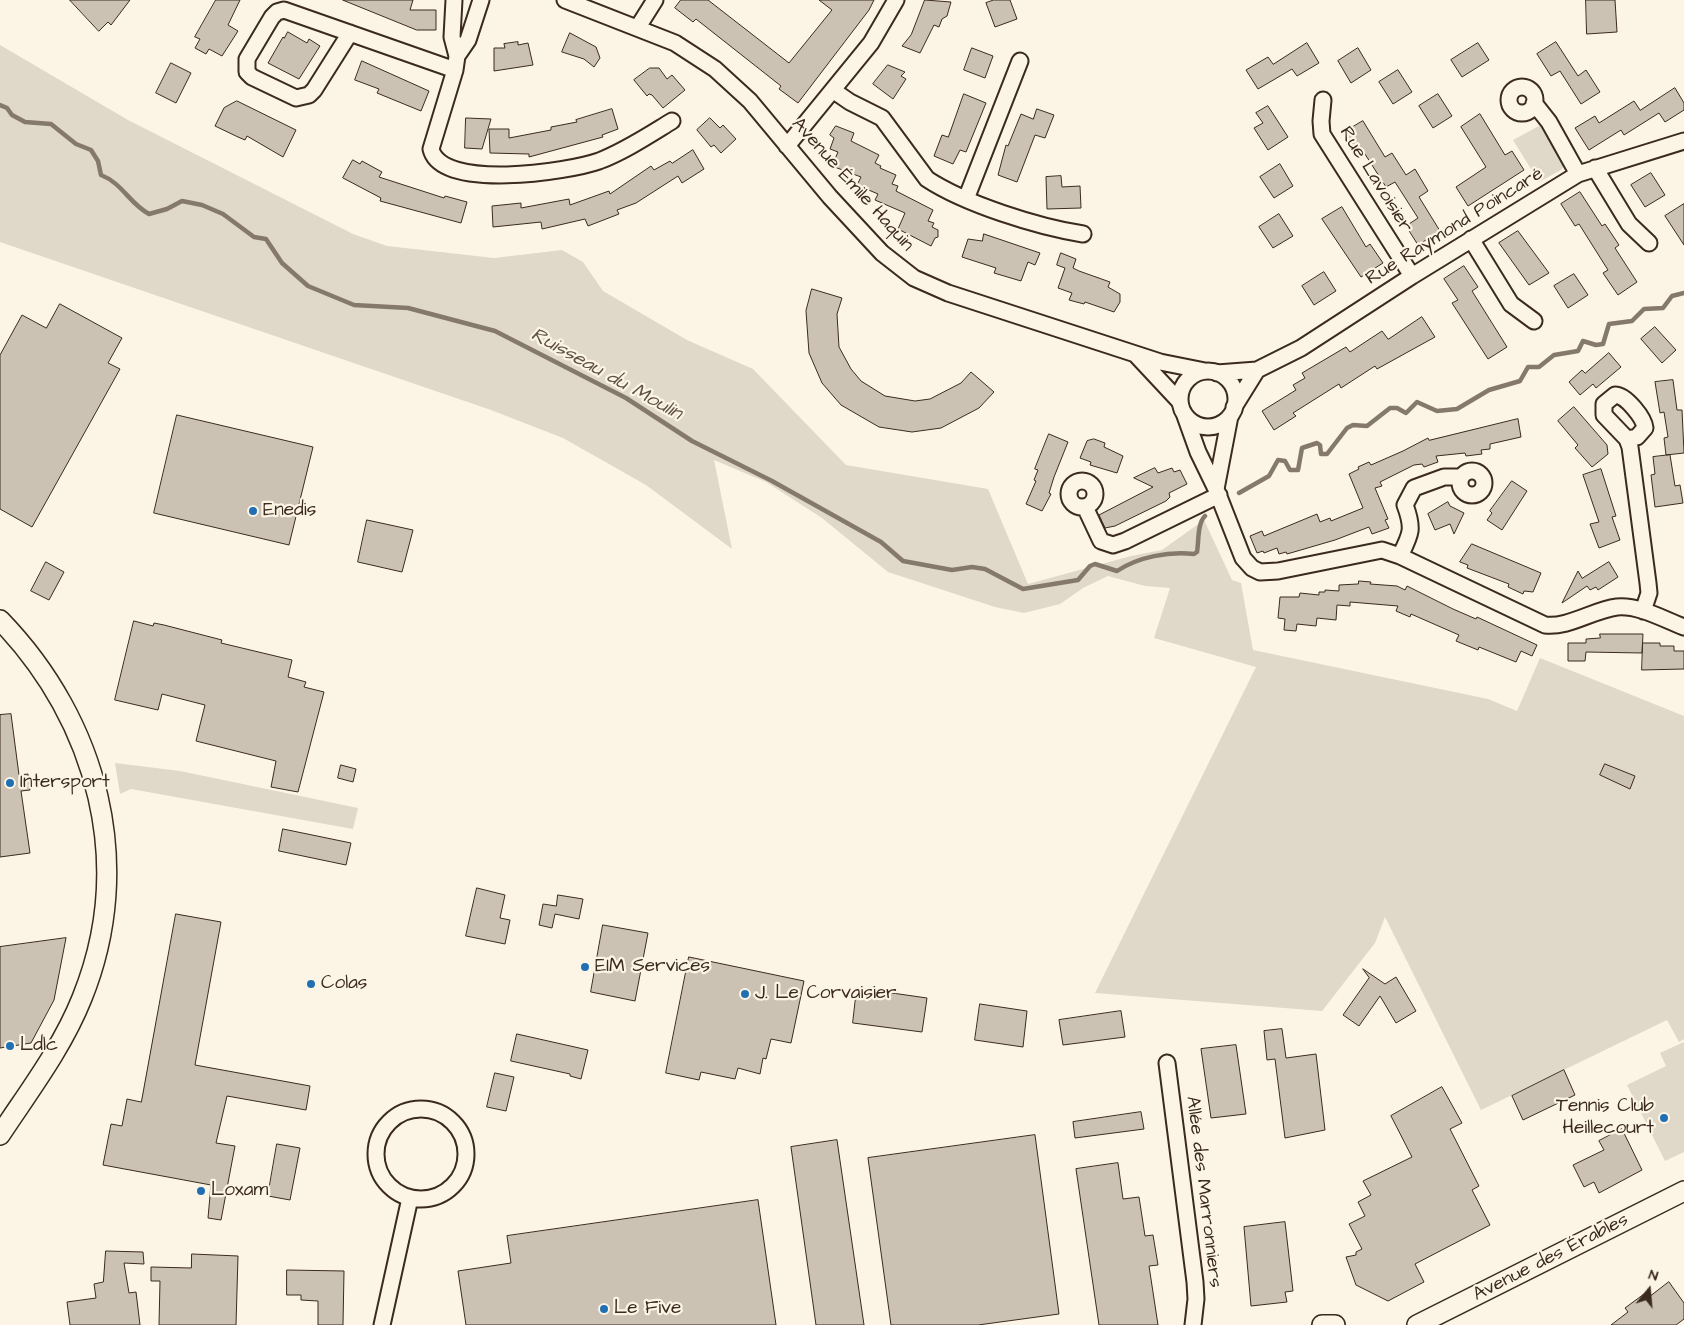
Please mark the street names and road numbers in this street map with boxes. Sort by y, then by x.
street label: Avenue Émile Haquin [786,113,918,257]
street label: Rue Lavoisier [1333,123,1417,237]
street label: Rue Raymond Poincaré [1362,163,1548,291]
street label: Allée des Marronniers [1180,1095,1226,1289]
street label: Avenue des Érables [1469,1209,1633,1307]

